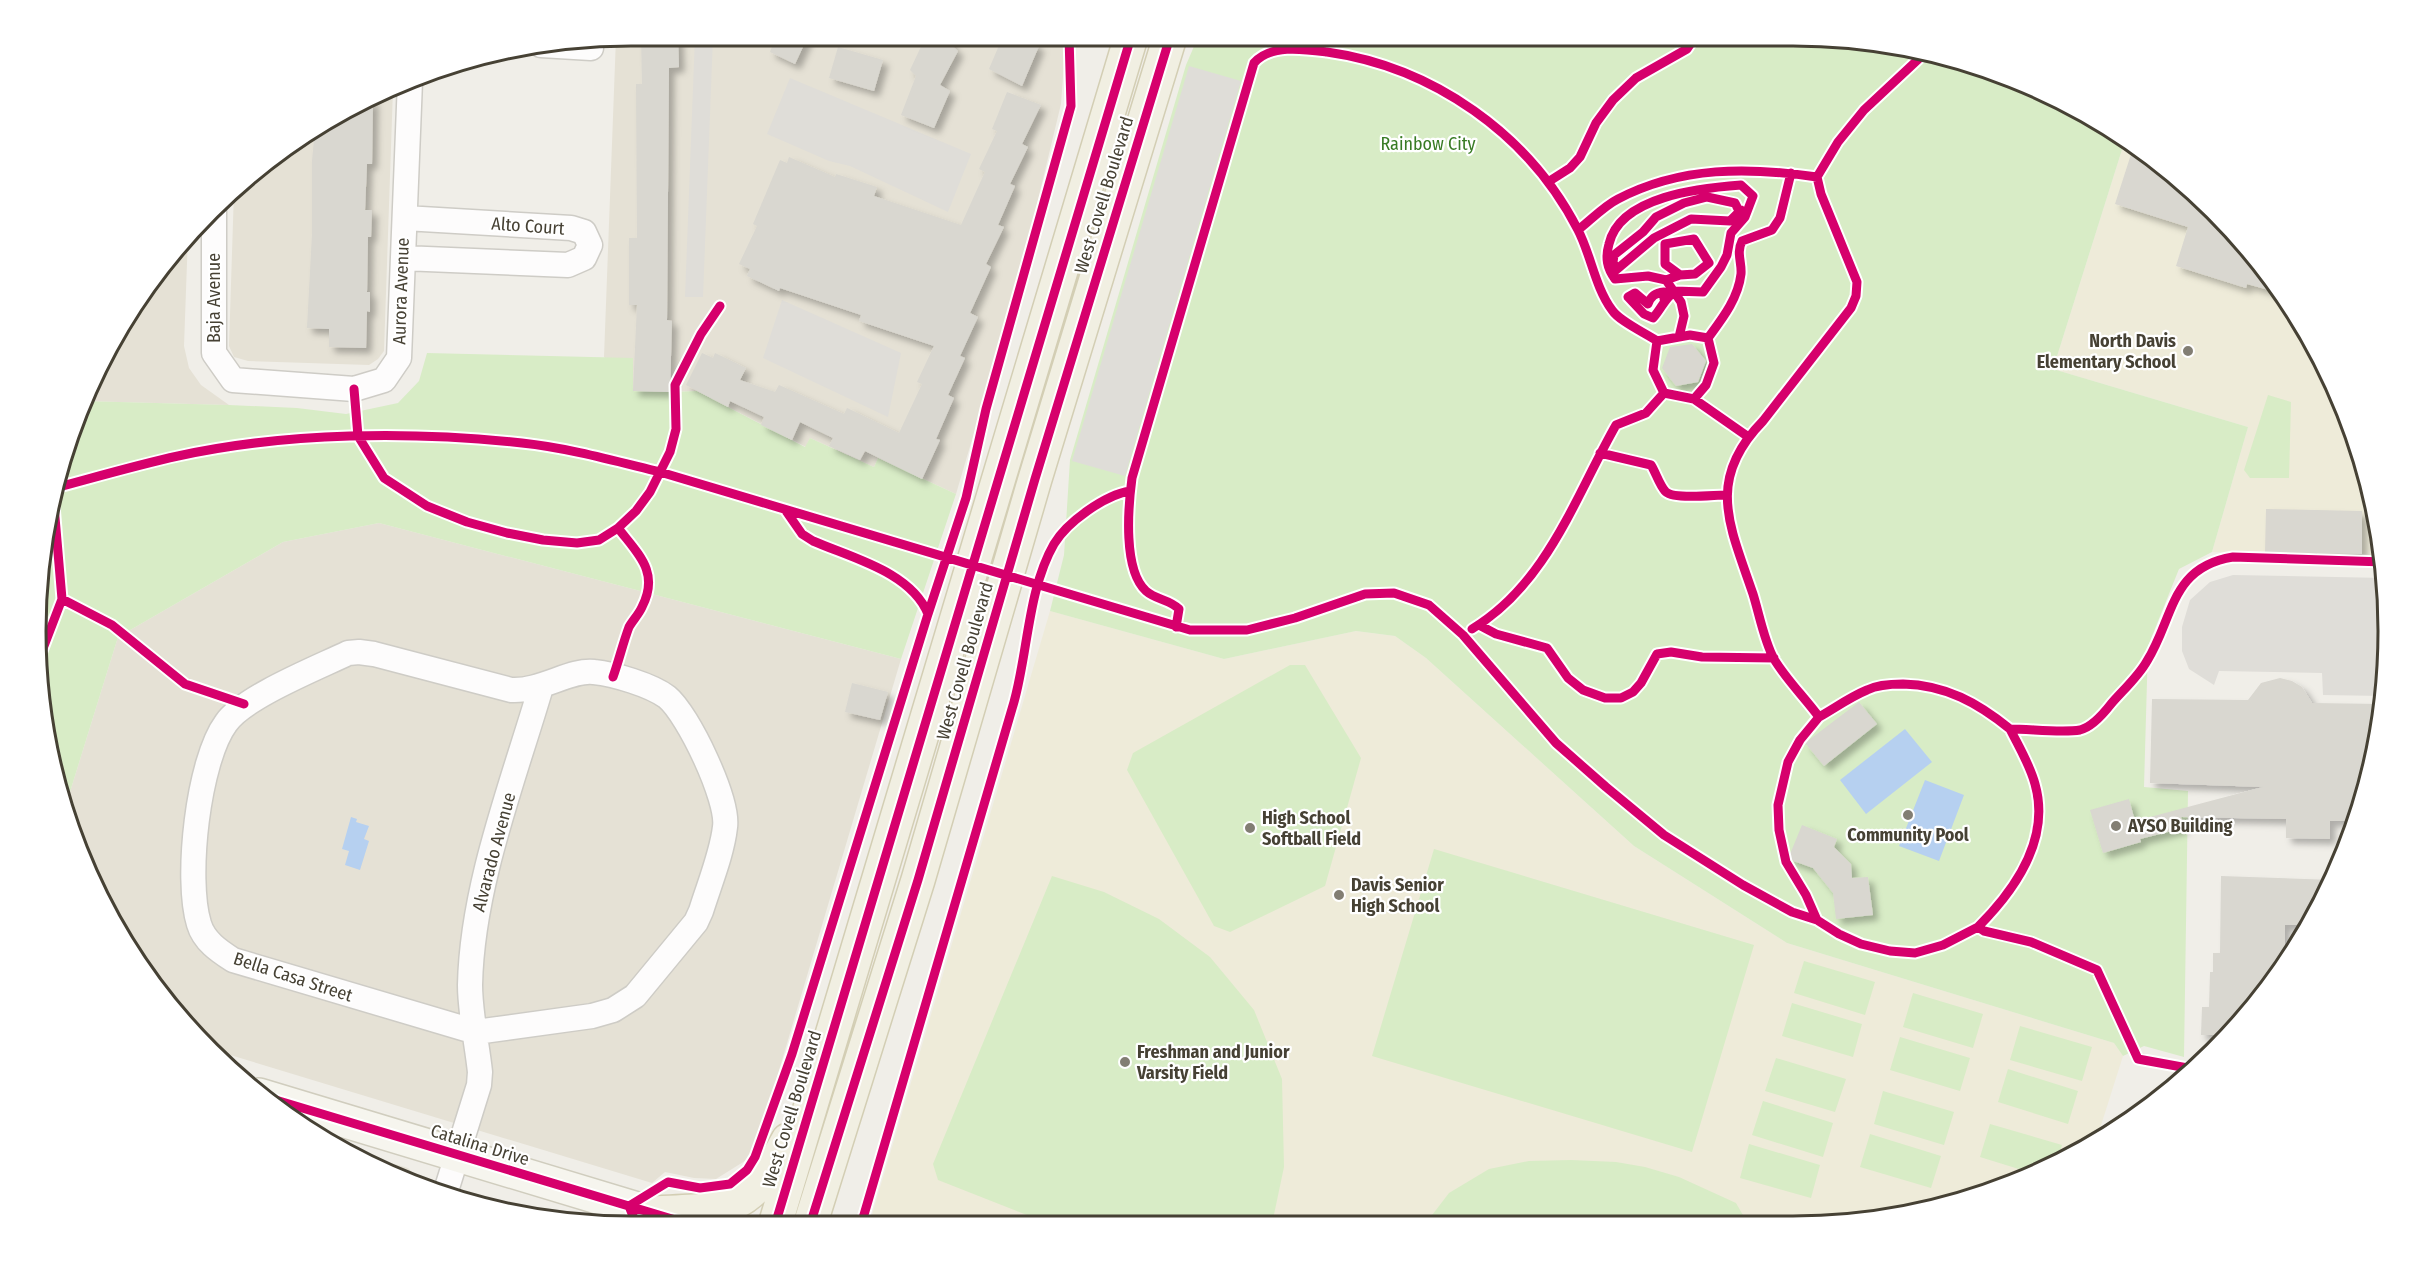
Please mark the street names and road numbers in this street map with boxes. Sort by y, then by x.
street label: West Covell Boulevard [1070,114,1138,276]
street label: Alto Court [491,212,565,240]
street label: Aurora Avenue [388,237,414,345]
street label: Baja Avenue [203,253,225,343]
street label: West Covell Boulevard [932,580,998,742]
street label: Alvarado Avenue [468,790,521,914]
street label: Bella Casa Street [231,947,355,1007]
street label: West Covell Boulevard [758,1028,826,1190]
street label: Catalina Drive [428,1120,532,1170]

